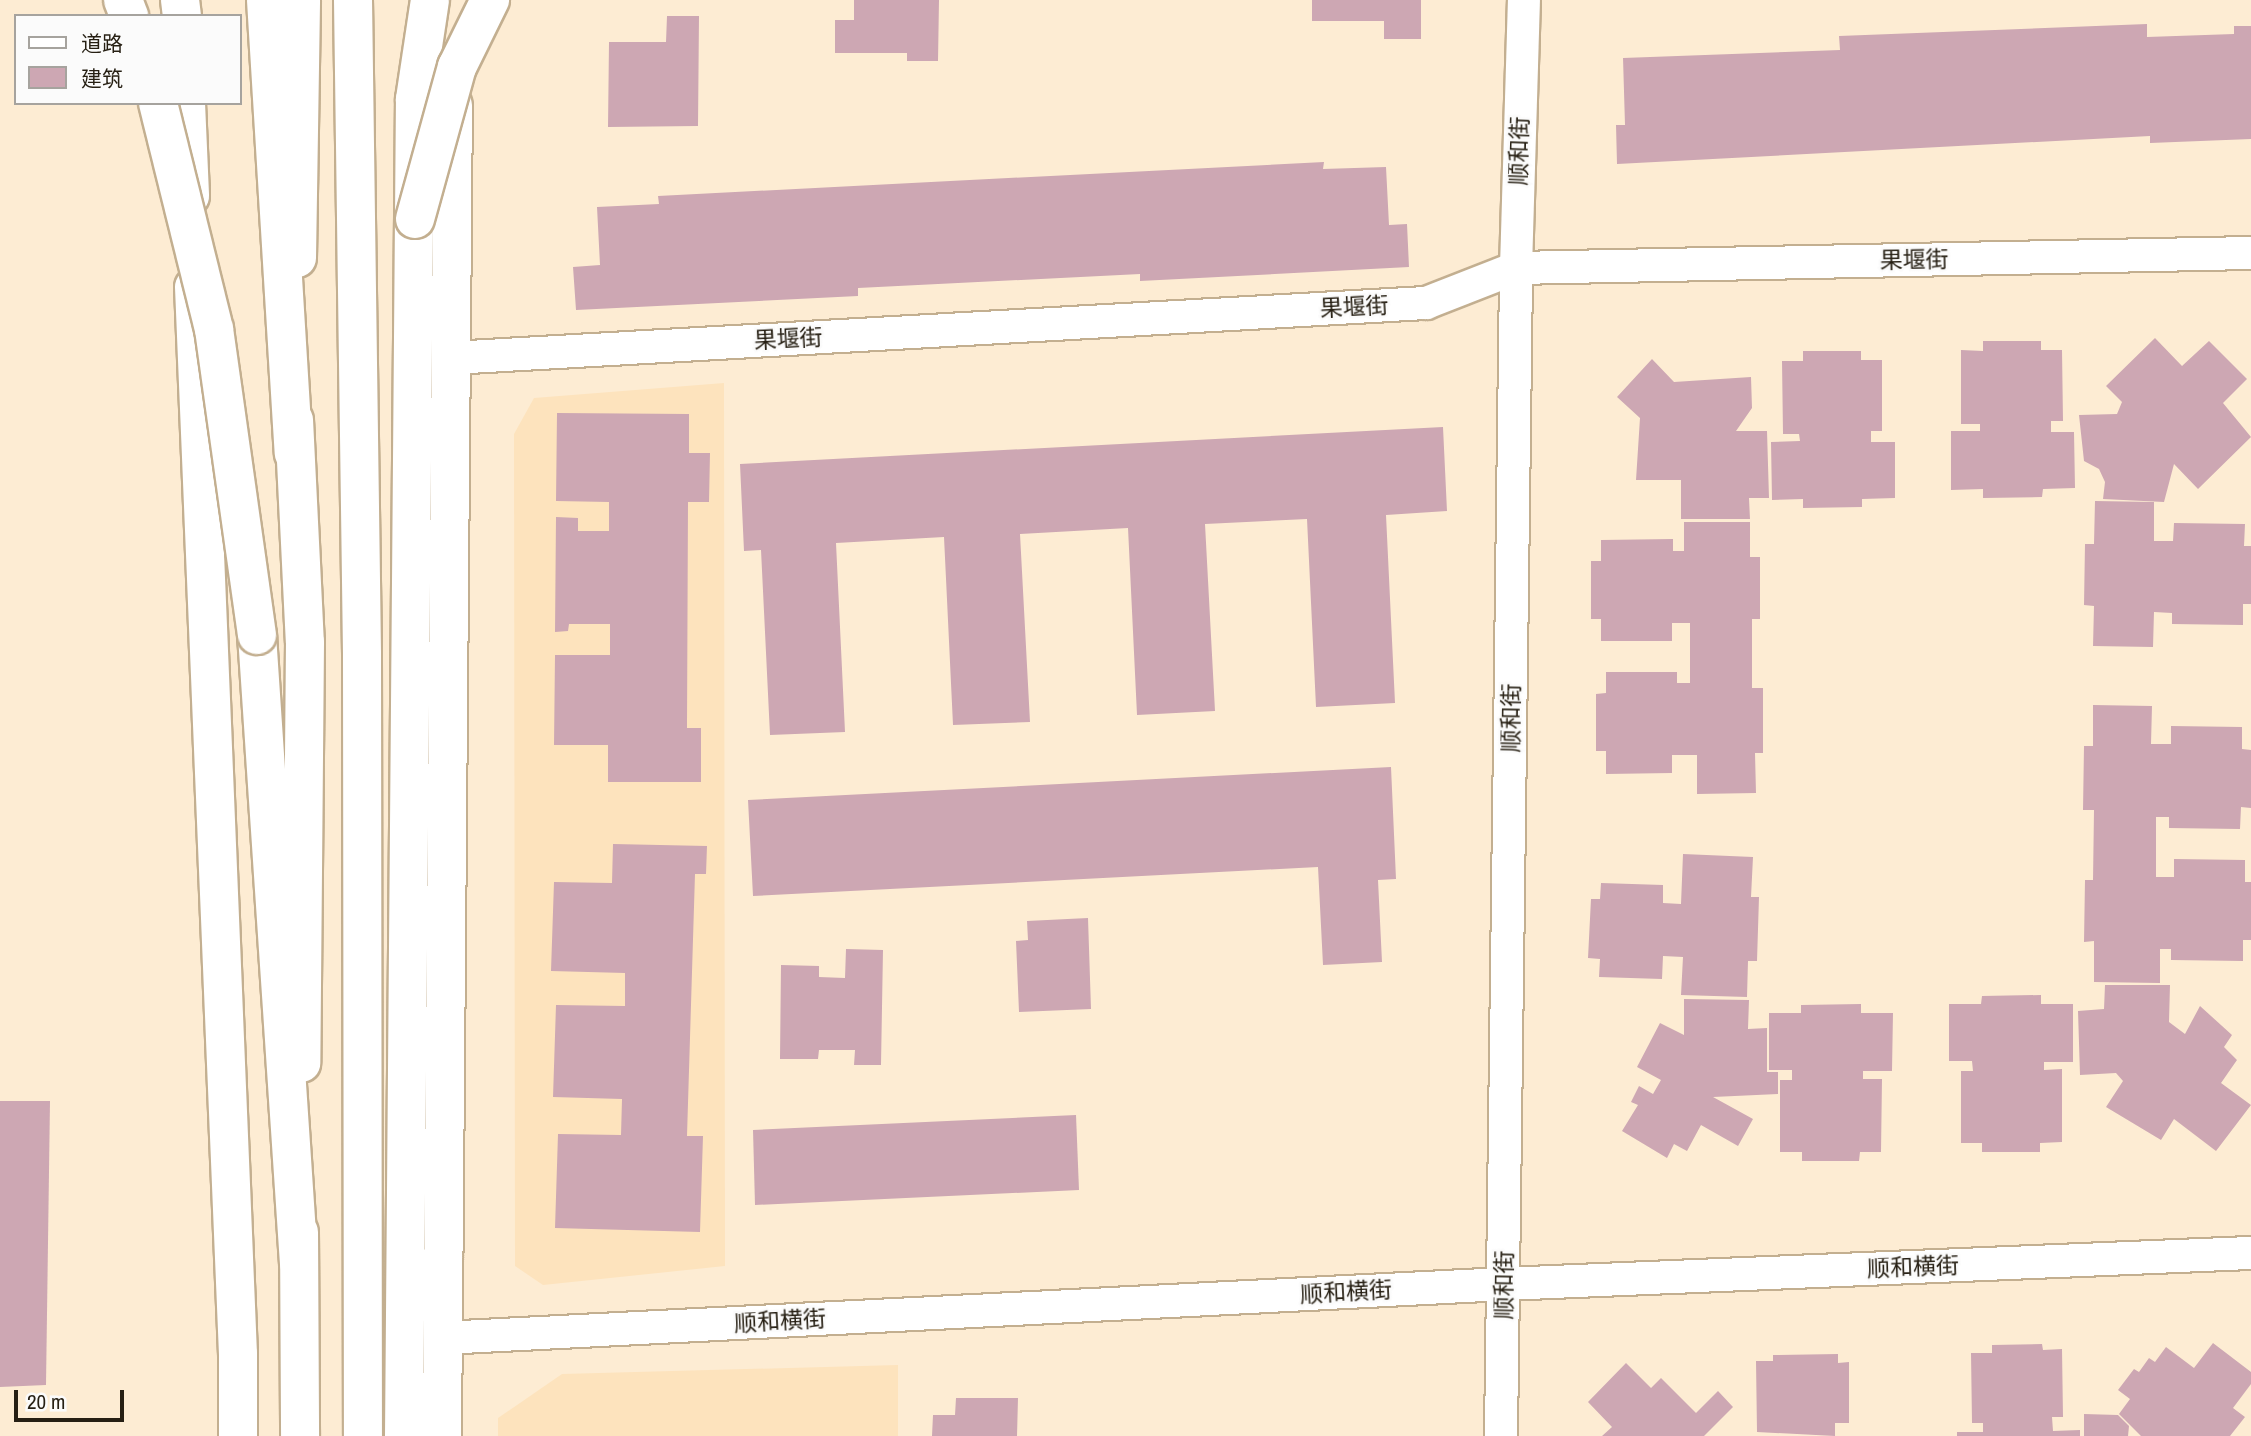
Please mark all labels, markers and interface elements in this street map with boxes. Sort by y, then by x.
legend [14,14,242,105]
text: 道路 [81,29,123,58]
text: 建筑 [81,64,123,93]
street label: 顺和街 [1504,116,1534,186]
street label: 果堰街 [1879,246,1949,274]
street label: 果堰街 [1319,291,1389,323]
street label: 果堰街 [753,323,823,355]
street label: 顺和街 [1497,683,1525,753]
street label: 顺和街 [1490,1250,1518,1320]
street label: 顺和横街 [1867,1252,1959,1282]
street label: 顺和横街 [1299,1276,1393,1308]
street label: 顺和横街 [733,1305,827,1337]
scale bar [18,1376,128,1420]
text: 20 m [27,1387,65,1416]

